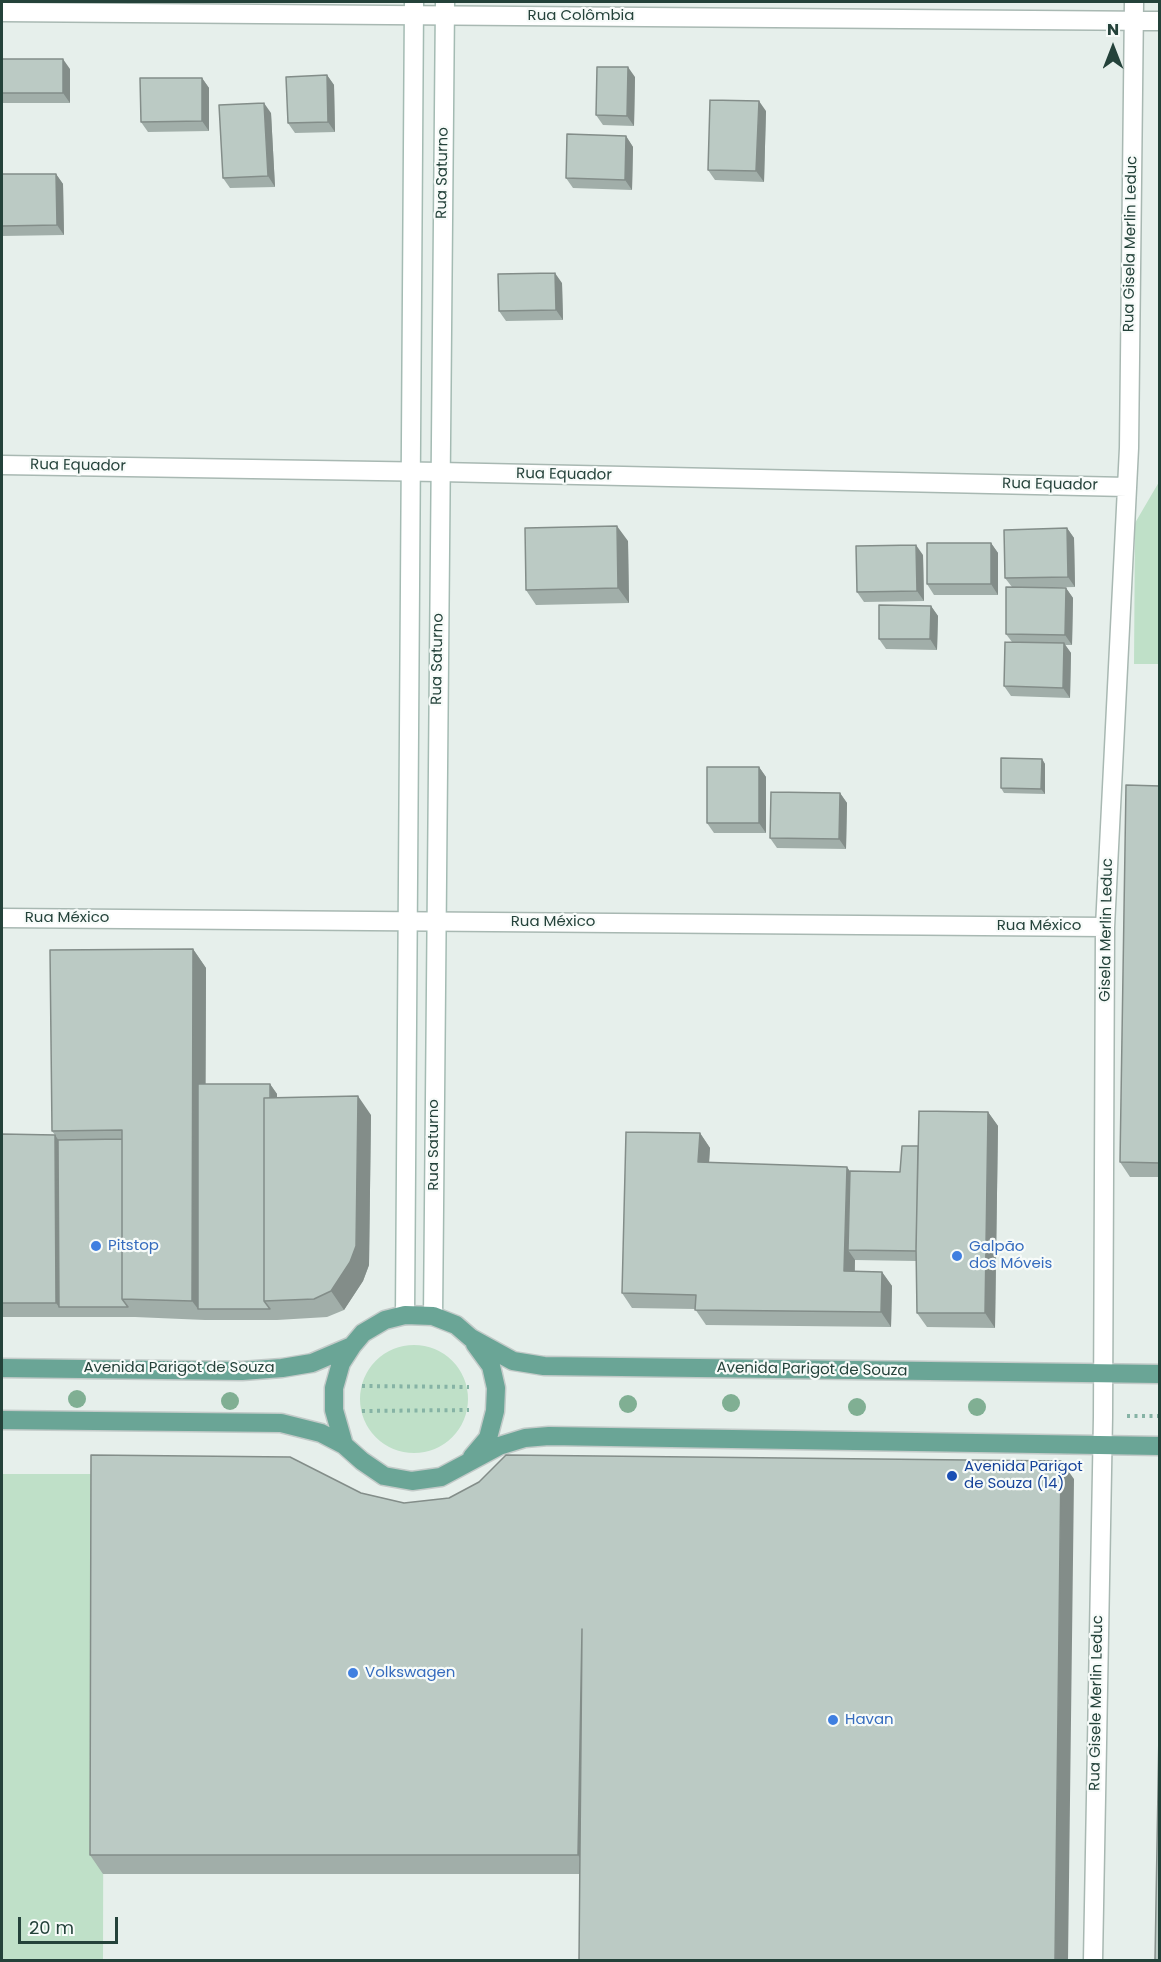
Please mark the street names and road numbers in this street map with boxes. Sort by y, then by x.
street label: Rua Colômbia [528,7,634,25]
street label: Rua Saturno [433,127,453,219]
street label: Rua Gisela Merlin Leduc [1120,156,1142,332]
street label: Rua Equador [30,456,126,476]
street label: Rua Equador [516,465,612,485]
street label: Rua Equador [1002,475,1098,495]
street label: Rua Saturno [428,613,448,705]
street label: Gisela Merlin Leduc [1097,858,1117,1002]
street label: Rua México [25,909,109,927]
street label: Rua México [511,913,595,931]
street label: Rua México [997,917,1081,935]
street label: Rua Saturno [425,1099,443,1191]
street label: Avenida Parigot de Souza [83,1359,275,1377]
street label: Avenida Parigot de Souza [716,1359,908,1381]
street label: Rua Gisele Merlin Leduc [1086,1615,1108,1791]

